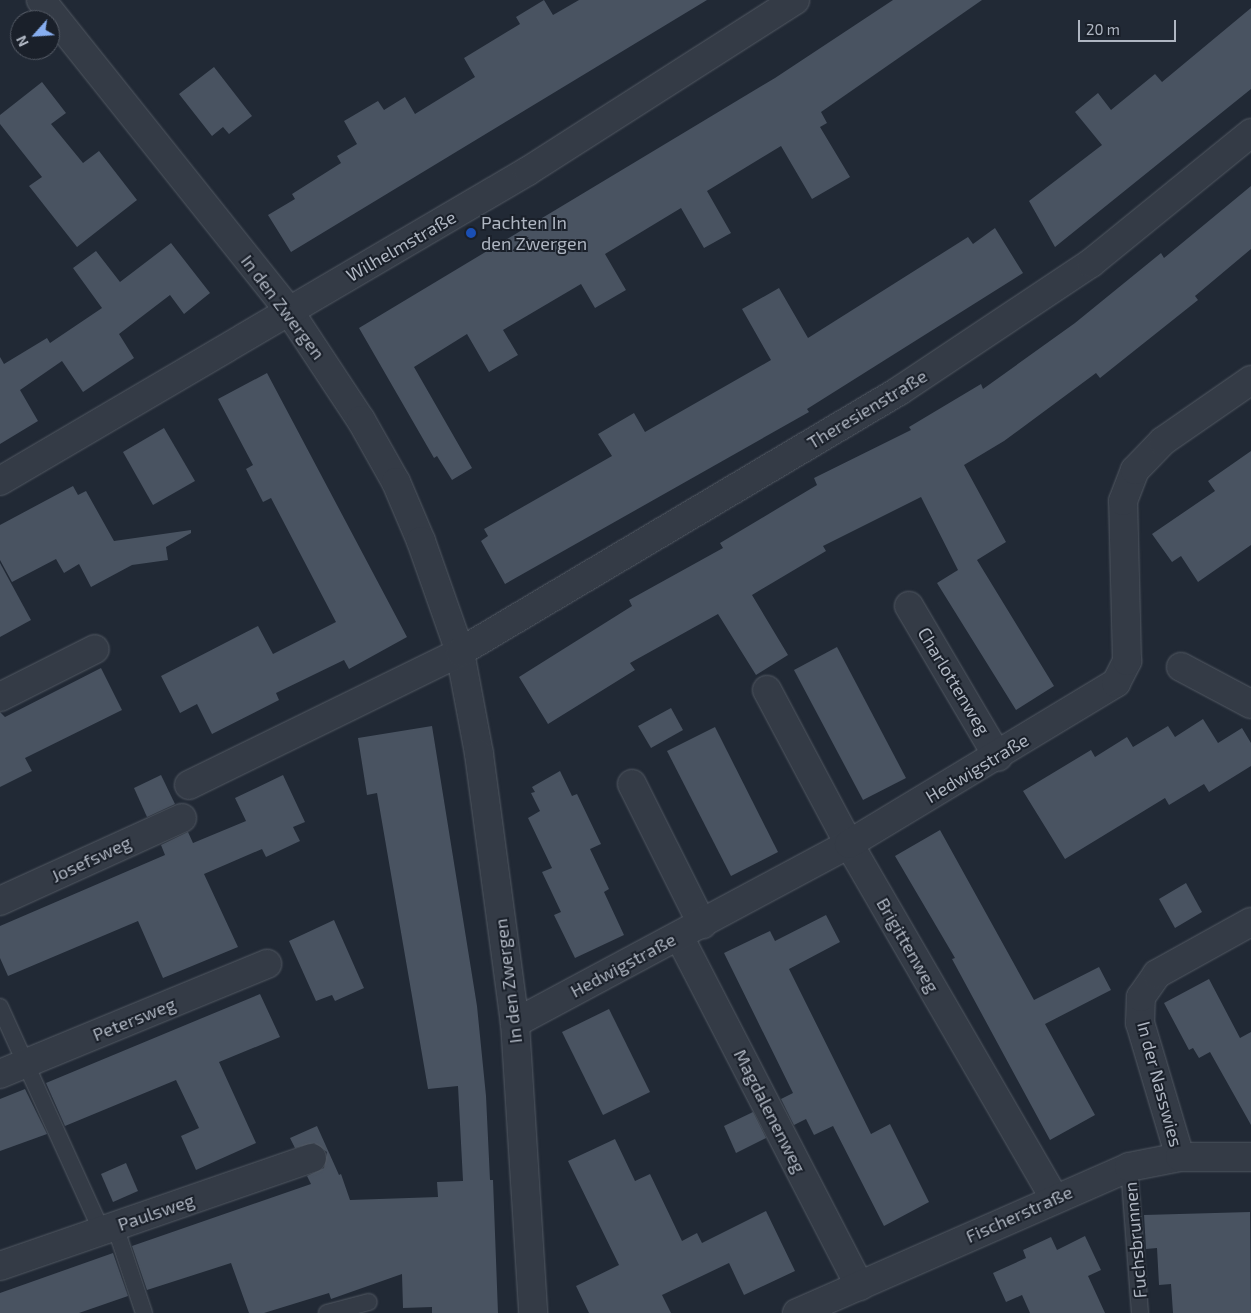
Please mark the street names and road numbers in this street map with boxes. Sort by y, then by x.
street label: Wilhelmstraße [342,206,460,286]
street label: In den Zwergen [237,250,329,364]
street label: Theresienstraße [803,365,931,453]
street label: Charlottenweg [913,623,995,739]
street label: Hedwigstraße [922,729,1032,807]
street label: Josefsweg [48,831,134,887]
street label: Brigittenweg [872,894,944,996]
street label: In den Zwergen [490,917,526,1045]
street label: Hedwigstraße [567,928,679,1002]
street label: Petersweg [89,993,179,1045]
street label: In der Nasswies [1133,1019,1187,1149]
street label: Magdalenenweg [730,1046,810,1176]
street label: Fischerstraße [962,1181,1076,1247]
street label: Fuchsbrunnen [1119,1181,1151,1299]
street label: Paulsweg [115,1189,197,1235]

